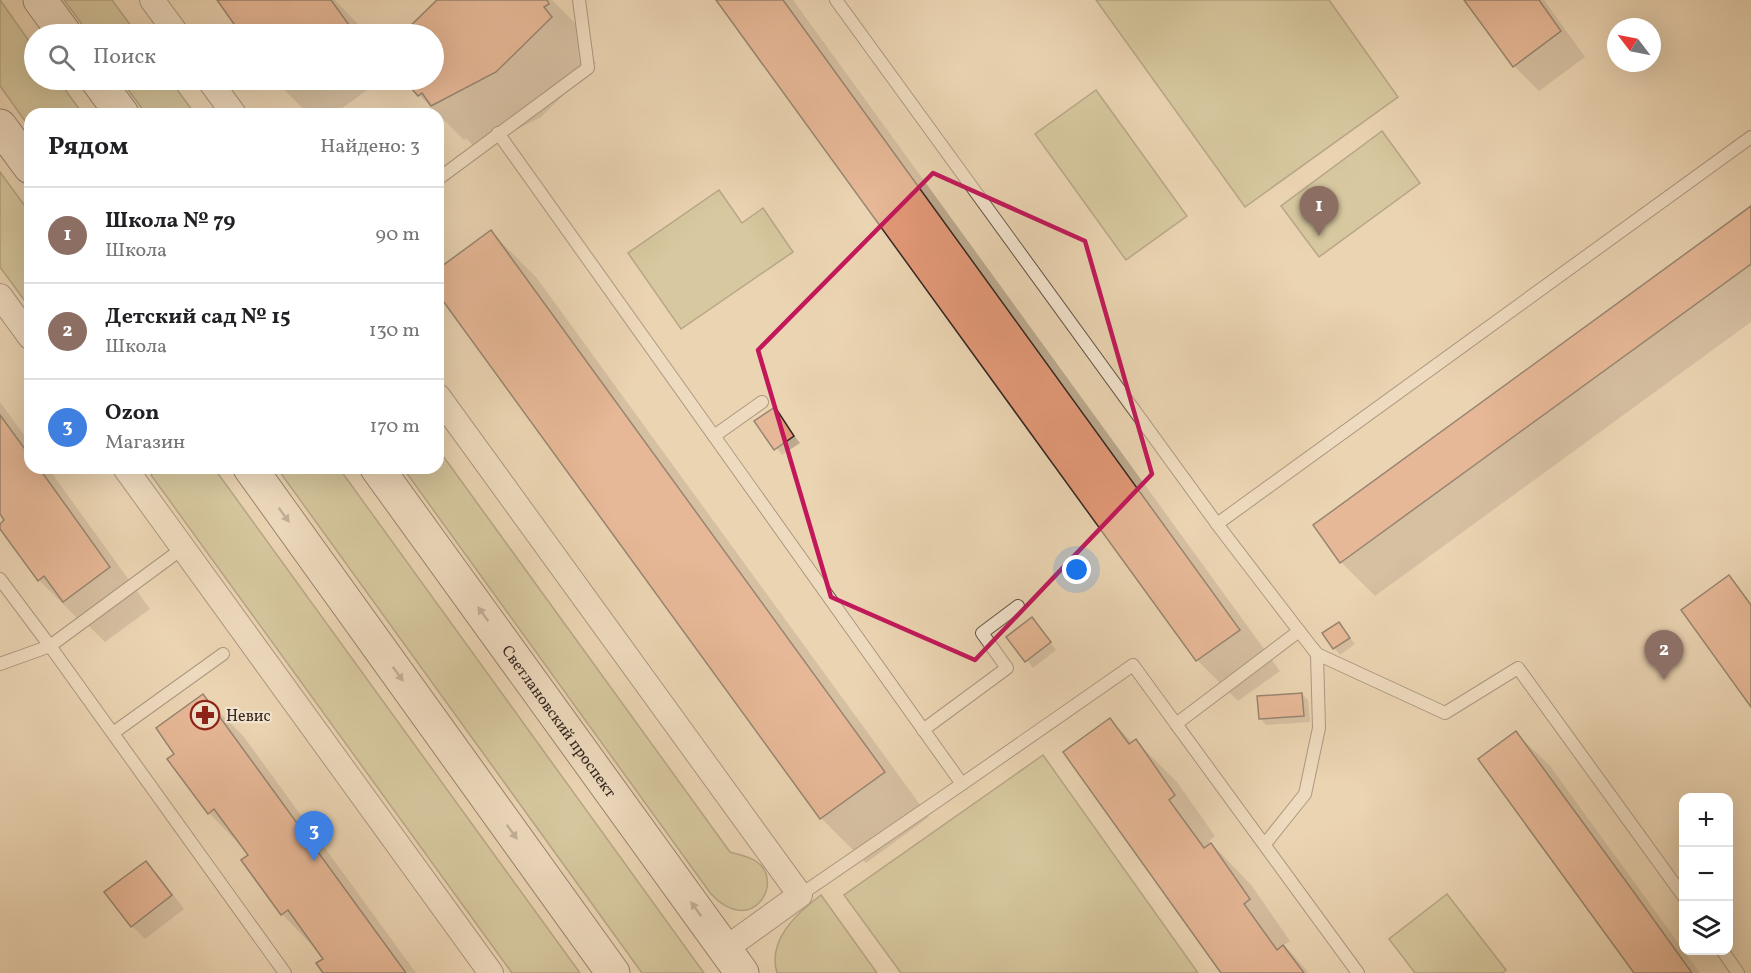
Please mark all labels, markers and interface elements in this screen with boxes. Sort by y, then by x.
north arrow [1607,18,1661,72]
search box [24,24,444,90]
icon: search [45,41,78,74]
text: Поиск [93,42,156,73]
text: Рядом [48,129,128,165]
text: Найдено: 3 [320,133,420,161]
pin: 1 [1300,186,1338,236]
text: Школа № 79 [105,206,235,237]
text: 1 [63,221,72,249]
text: 90 m [376,221,420,249]
text: Школа [105,237,167,265]
text: Детский сад № 15 [105,302,291,333]
text: 2 [62,317,73,345]
text: 130 m [369,317,420,345]
text: Школа [105,333,167,361]
text: Ozon [105,398,160,429]
text: 3 [62,413,73,441]
text: 170 m [370,413,420,441]
text: Магазин [105,429,185,457]
one-way arrow [278,507,290,523]
your location [1062,555,1091,584]
one-way arrow [477,607,489,623]
pin: 2 [1644,630,1684,680]
street label: Светлановский проспект [496,641,621,803]
one-way arrow [392,665,404,681]
pharmacy icon: Невис [189,699,221,731]
place label: Невис [226,706,271,728]
map controls [1679,793,1733,955]
button: + [1679,793,1733,847]
pin: 3 [294,812,334,861]
one-way arrow [506,824,518,840]
button: − [1679,847,1733,901]
one-way arrow [690,901,702,917]
button: layers [1679,901,1733,955]

